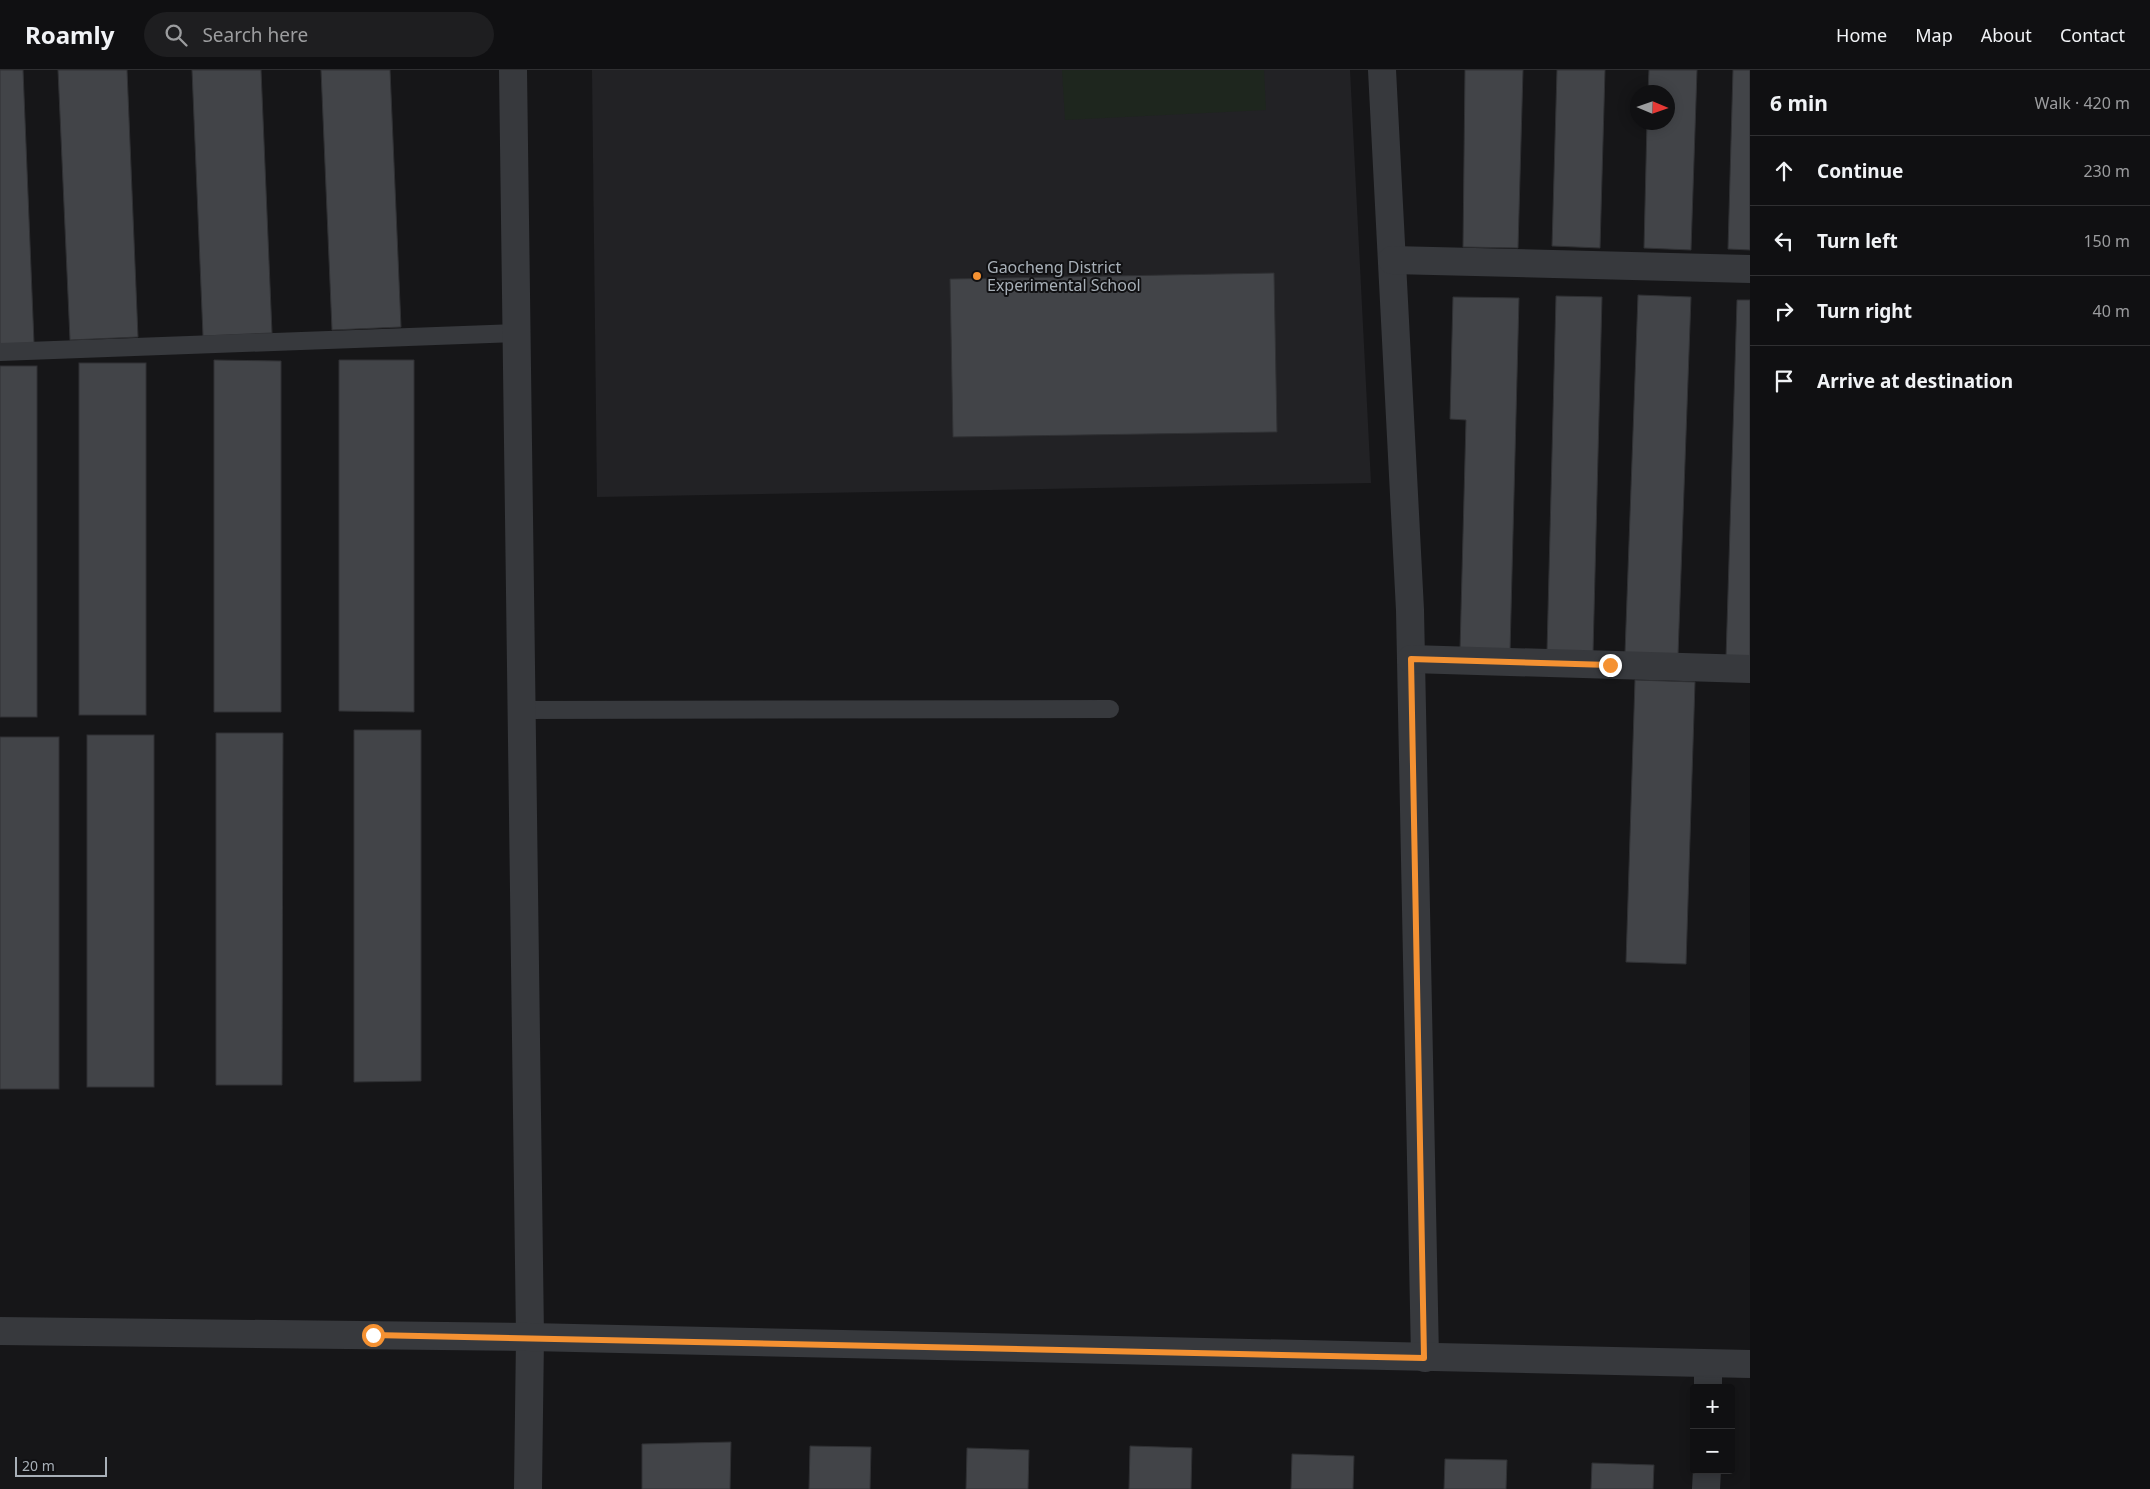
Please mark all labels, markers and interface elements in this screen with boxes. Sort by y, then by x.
search box [144,12,494,57]
text: Roamly [25,18,114,51]
icon: search [162,21,190,49]
text: Search here [202,22,308,48]
text: Home [1836,23,1887,47]
text: Map [1915,23,1953,47]
text: About [1981,23,2032,47]
text: Contact [2060,23,2125,47]
north arrow [1630,85,1675,130]
text: 6 min [1770,89,1828,117]
text: Walk · 420 m [2035,92,2130,114]
icon: ahead [1770,157,1798,185]
text: Continue [1817,158,1903,184]
text: 230 m [2083,160,2130,182]
icon: left [1770,227,1798,255]
text: Turn left [1817,228,1898,254]
text: 150 m [2083,230,2130,252]
place label: Gaocheng District Experimental School [987,256,1141,296]
marker: Gaocheng District Experimental School [971,270,983,282]
icon: right [1770,297,1798,325]
text: Turn right [1817,298,1912,324]
text: 40 m [2093,300,2130,322]
icon: arrive [1770,367,1798,395]
text: Arrive at destination [1817,368,2013,394]
route end [1599,654,1622,677]
route start [362,1324,385,1347]
map controls [1690,1384,1735,1474]
button: + [1690,1384,1735,1429]
button: − [1690,1429,1735,1474]
scale bar [15,1454,108,1477]
text: 20 m [22,1456,55,1475]

